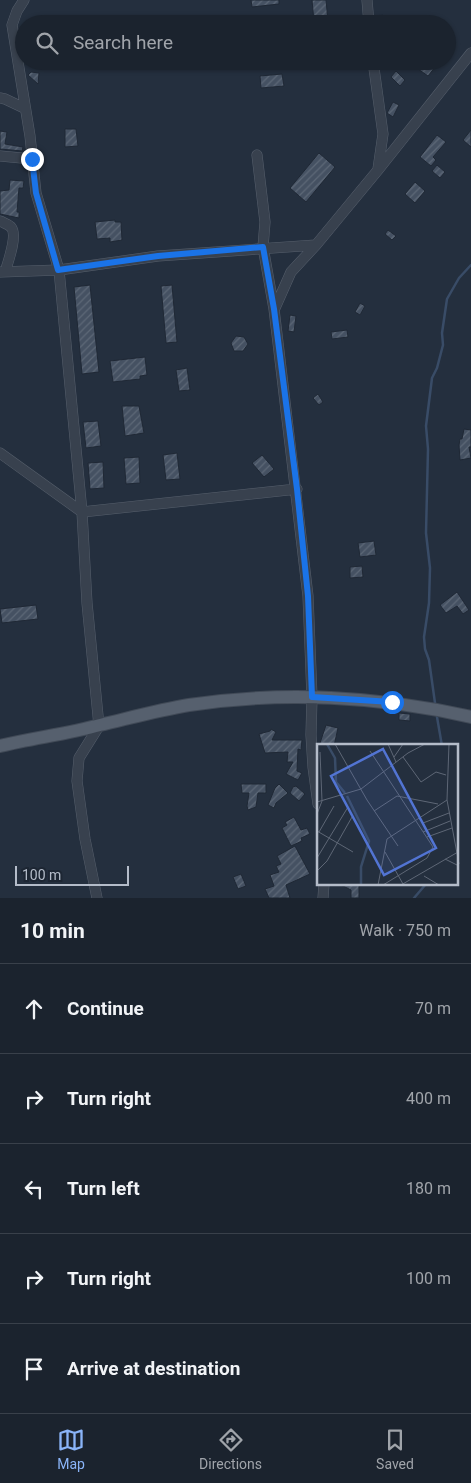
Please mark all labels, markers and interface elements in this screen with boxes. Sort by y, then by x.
search box [15,15,456,70]
icon: search [33,29,61,57]
text: Search here [73,31,173,54]
route end [21,148,44,171]
route start [381,691,404,714]
inset map [317,744,458,886]
scale bar [15,863,129,886]
text: 100 m [22,867,61,883]
text: 10 min [20,919,85,943]
text: Walk · 750 m [359,921,451,940]
icon: ahead [20,995,48,1023]
text: Continue [67,997,144,1020]
text: 70 m [415,999,451,1018]
icon: right [20,1085,48,1113]
text: Turn right [67,1087,151,1110]
text: 400 m [406,1089,451,1108]
icon: left [20,1175,48,1203]
text: Turn left [67,1177,140,1200]
text: 180 m [406,1179,451,1198]
icon: right [20,1265,48,1293]
text: Turn right [67,1267,151,1290]
text: 100 m [406,1269,451,1288]
icon: arrive [20,1355,48,1383]
text: Arrive at destination [67,1357,240,1380]
tab: Map [57,1426,85,1472]
tab: Directions [199,1426,262,1472]
tab: Saved [376,1426,414,1472]

